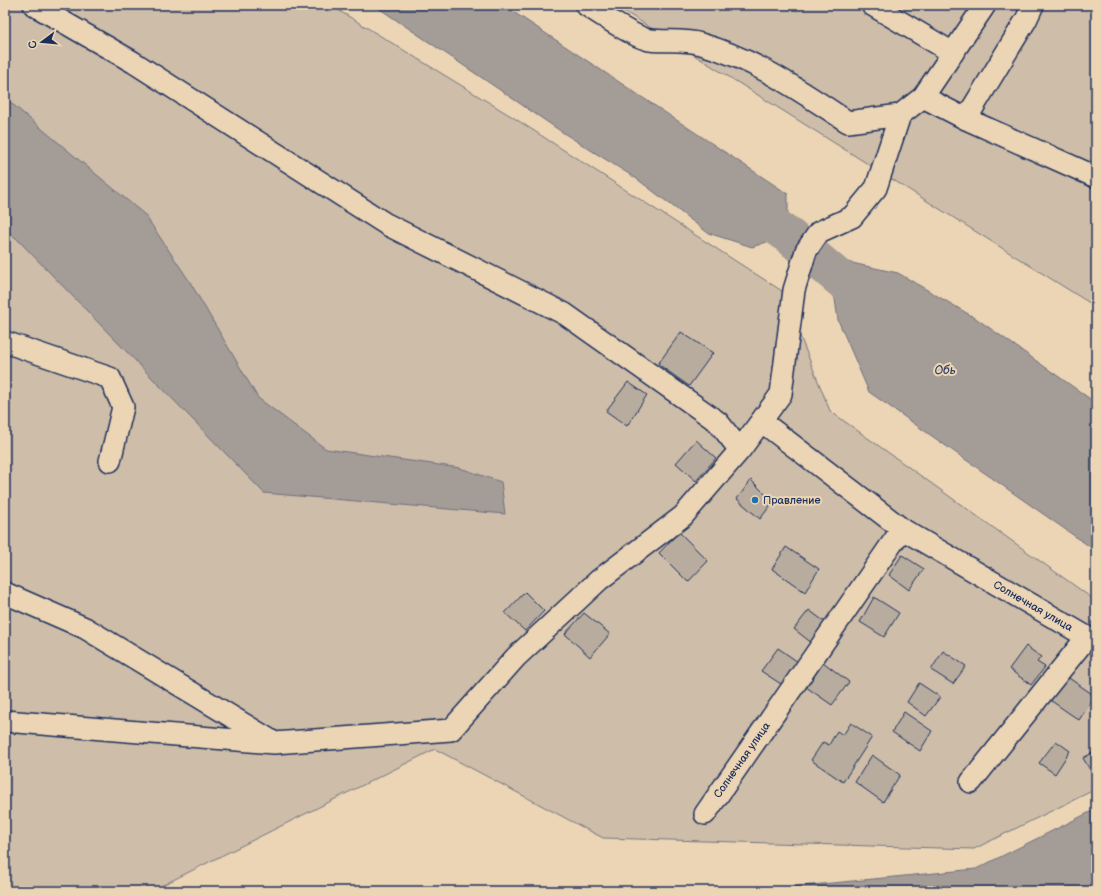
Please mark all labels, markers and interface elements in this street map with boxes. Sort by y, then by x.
north arrow [22,22,62,62]
text: С [25,39,40,50]
water label: Обь [934,363,956,378]
place label: Правление [763,494,821,507]
marker: Правление [750,495,760,505]
street label: Солнечная улица [991,578,1075,634]
street label: Солнечная улица [711,719,773,800]

